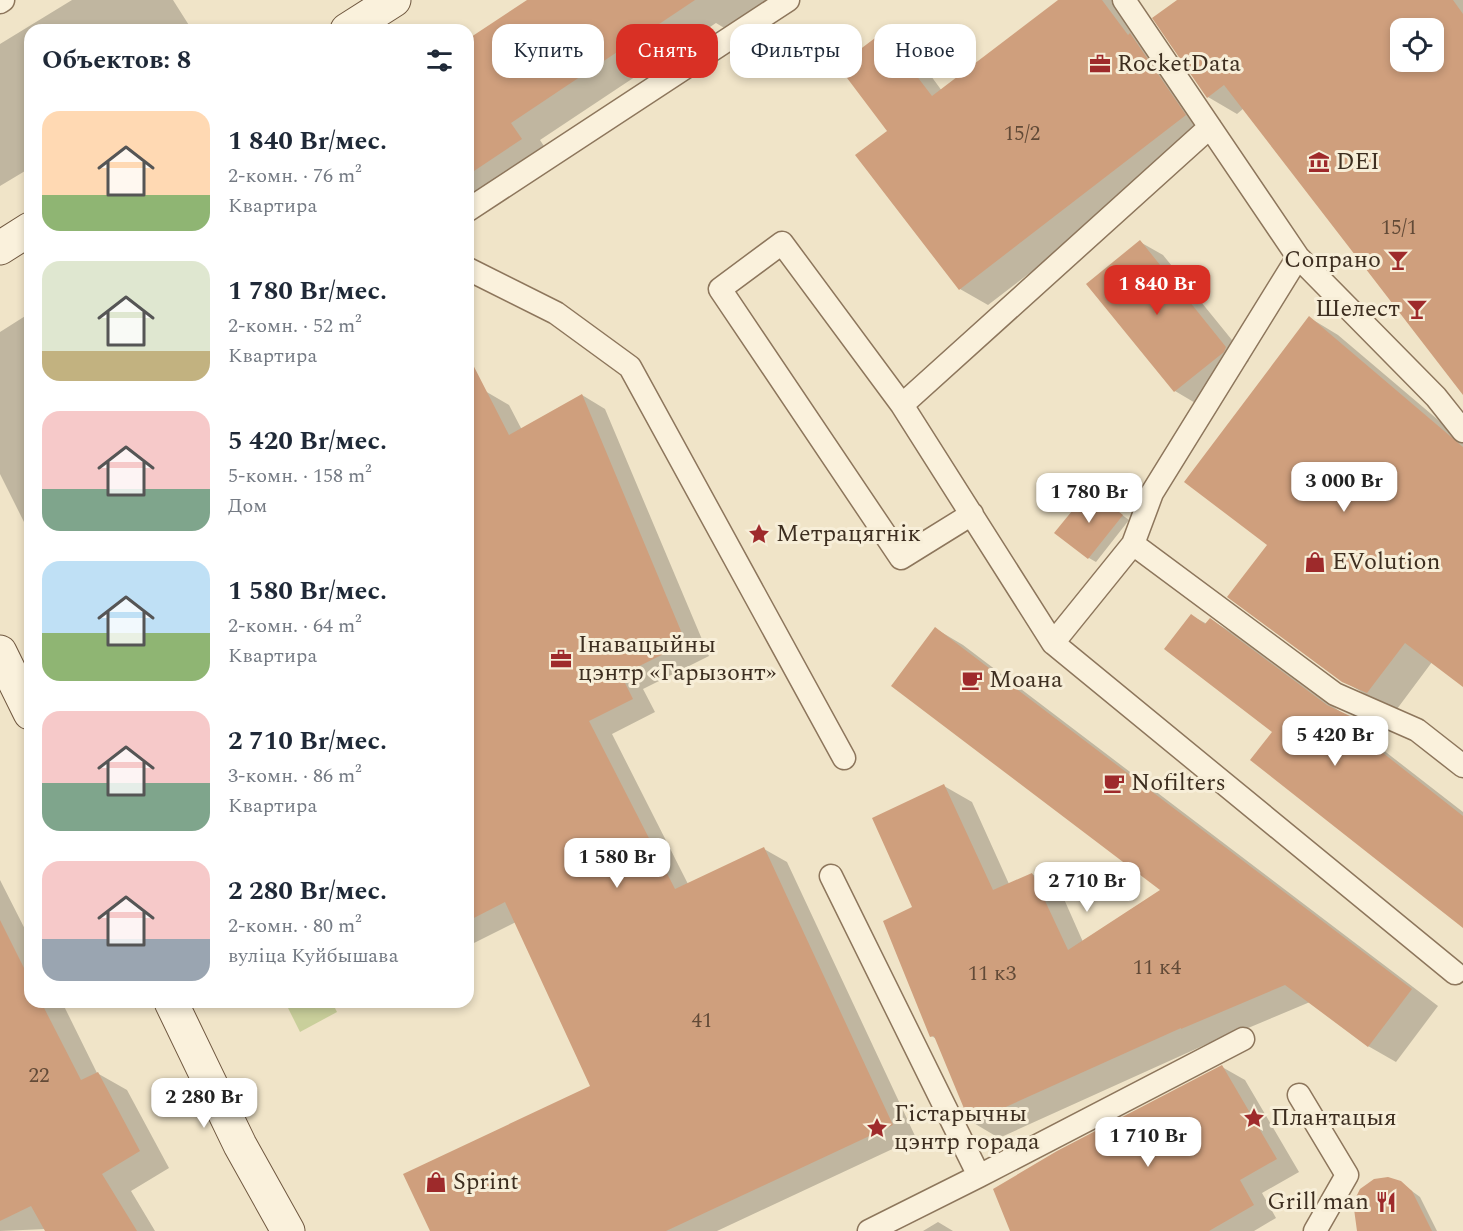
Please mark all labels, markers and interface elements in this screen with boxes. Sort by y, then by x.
map controls [1390,18,1444,72]
button: locate [1390,18,1444,72]
chip: Купить [492,24,604,78]
chip: Снять [616,24,718,78]
chip: Фильтры [730,24,862,78]
chip: Новое [874,24,976,78]
text: Объектов: 8 [42,40,191,80]
icon: filters [423,44,456,77]
place label: RocketData [1117,46,1241,82]
office icon: RocketData [1088,52,1112,76]
house number: 15/2 [1004,118,1040,150]
text: 1 840 Br/мес. [228,121,387,161]
icon: home [90,135,162,207]
place label: DEI [1336,144,1380,180]
museum icon: DEI [1307,150,1331,174]
text: 2-комн. · 76 m² [228,161,362,191]
text: Квартира [228,191,317,221]
house number: 15/1 [1381,212,1417,244]
place label: Сопрано [1284,242,1381,278]
bar icon: Сопрано [1386,248,1410,272]
pin: 1 840 Br [1095,265,1219,316]
text: 1 840 Br [1118,269,1196,299]
text: 1 780 Br/мес. [228,271,387,311]
icon: home [90,285,162,357]
place label: Шелест [1315,291,1400,327]
bar icon: Шелест [1405,297,1429,321]
text: 2-комн. · 52 m² [228,311,362,341]
text: Квартира [228,341,317,371]
text: 5 420 Br/мес. [228,421,387,461]
icon: home [90,435,162,507]
text: 5-комн. · 158 m² [228,461,372,491]
pin: 3 000 Br [1282,462,1406,513]
text: 3 000 Br [1305,466,1383,496]
pin: 1 780 Br [1027,473,1151,524]
text: 1 780 Br [1050,477,1128,507]
text: Дом [228,491,267,521]
place label: Метрацягнік [776,516,921,552]
place icon: Метрацягнік [747,522,771,546]
place label: EVolution [1332,544,1440,580]
shop icon: EVolution [1303,550,1327,574]
text: 1 580 Br/мес. [228,571,387,611]
icon: home [90,585,162,657]
text: 2-комн. · 64 m² [228,611,362,641]
place label: Інавацыйны цэнтр «Гарызонт» [578,627,776,691]
text: Квартира [228,641,317,671]
office icon: Інавацыйны цэнтр «Гарызонт» [549,647,573,671]
place label: Моана [989,662,1063,698]
cafe icon: Моана [960,668,984,692]
pin: 5 420 Br [1273,716,1397,767]
text: 5 420 Br [1296,720,1374,750]
text: 2 710 Br/мес. [228,721,387,761]
icon: home [90,735,162,807]
text: 3-комн. · 86 m² [228,761,362,791]
place label: Nofilters [1131,765,1226,801]
cafe icon: Nofilters [1102,771,1126,795]
text: Квартира [228,791,317,821]
pin: 1 580 Br [555,838,679,889]
text: 1 580 Br [578,842,656,872]
pin: 2 710 Br [1025,862,1149,913]
text: 2 710 Br [1048,866,1126,896]
text: 2 280 Br/мес. [228,871,387,911]
icon: home [90,885,162,957]
text: 2-комн. · 80 m² [228,911,362,941]
text: вуліца Куйбышава [228,941,398,971]
house number: 11 к4 [1133,952,1182,984]
house number: 11 к3 [968,958,1017,990]
house number: 41 [692,1005,713,1037]
house number: 22 [29,1060,50,1092]
pin: 2 280 Br [142,1078,266,1129]
text: 2 280 Br [165,1082,243,1112]
place label: Гістарычны цэнтр горада [894,1096,1040,1160]
place label: Плантацыя [1271,1100,1397,1136]
place icon: Плантацыя [1242,1106,1266,1130]
place icon: Гістарычны цэнтр горада [865,1116,889,1140]
pin: 1 710 Br [1086,1117,1210,1168]
text: 1 710 Br [1109,1121,1187,1151]
place label: Sprint [453,1164,519,1200]
shop icon: Sprint [424,1170,448,1194]
place label: Grill man [1267,1184,1369,1220]
restaurant icon: Grill man [1374,1190,1398,1214]

